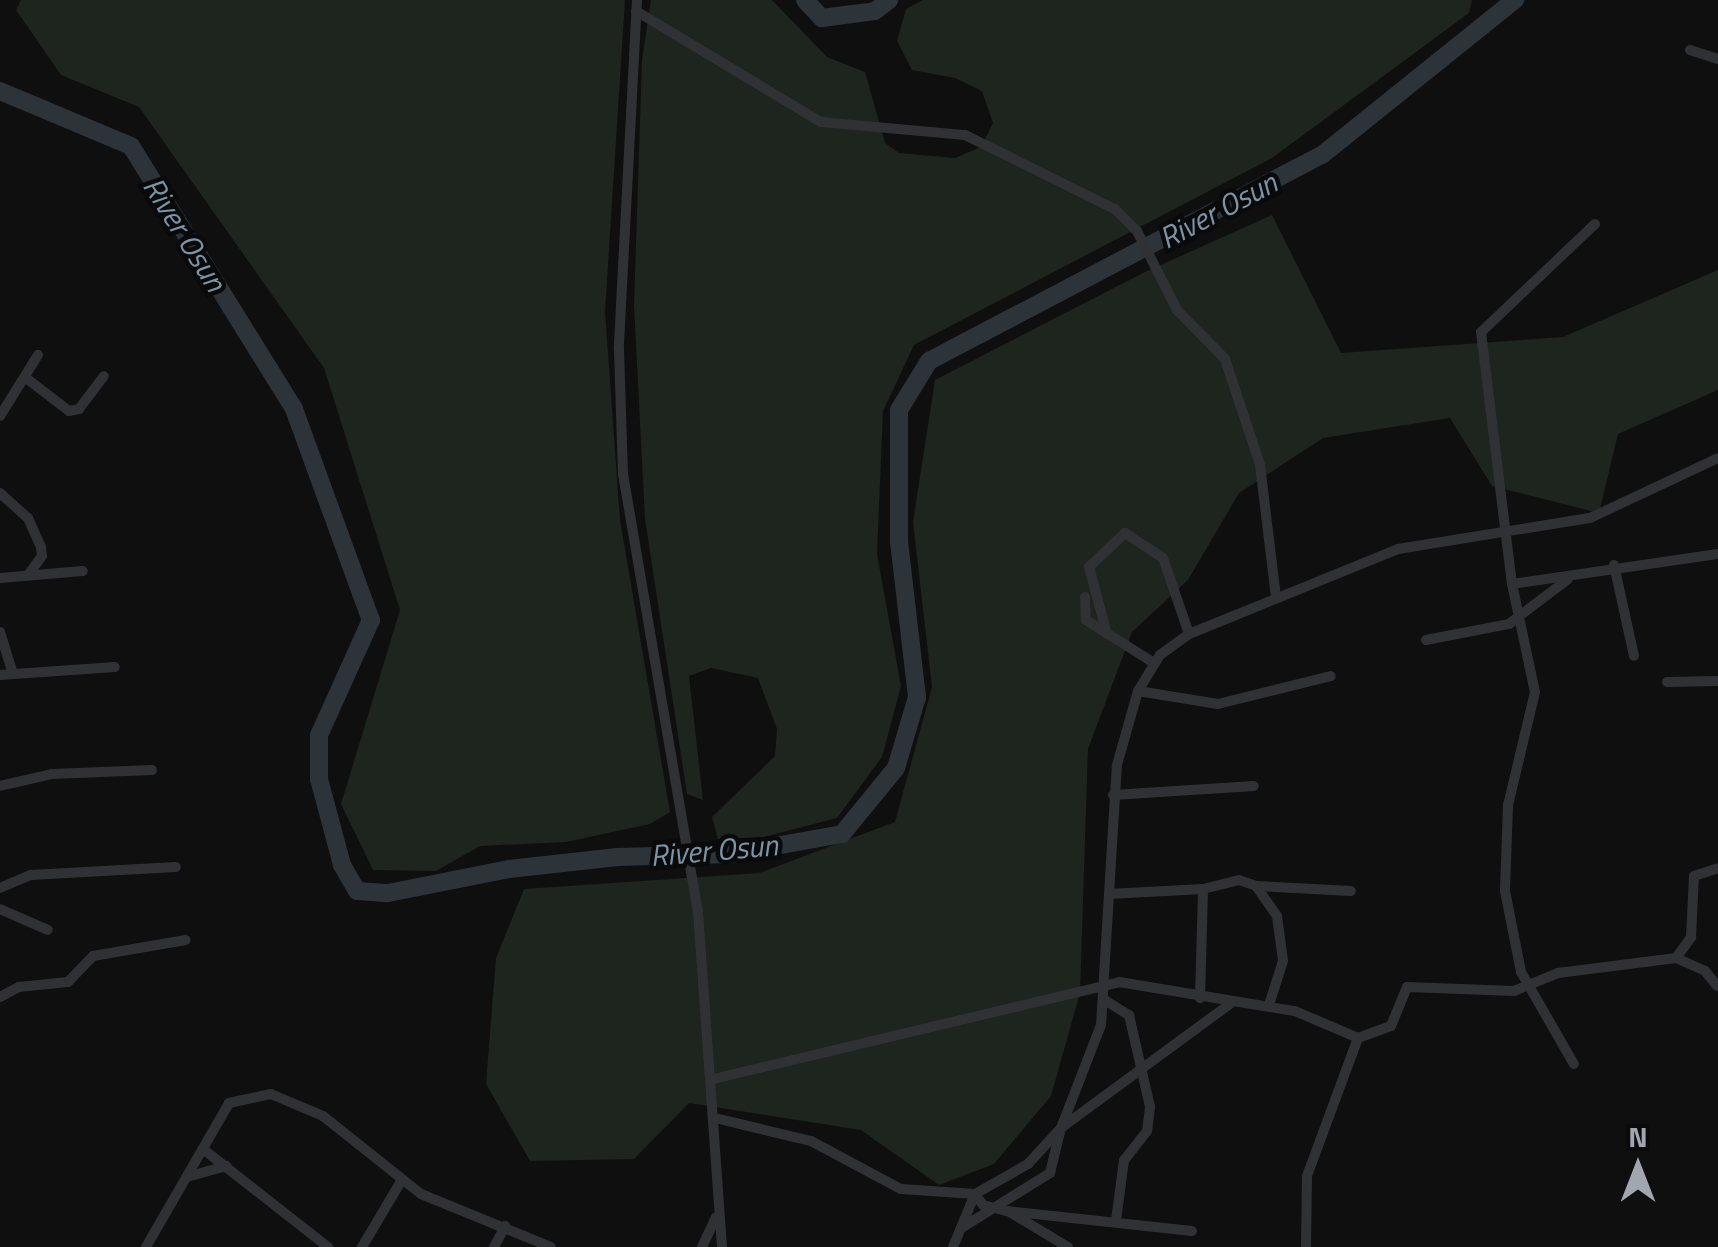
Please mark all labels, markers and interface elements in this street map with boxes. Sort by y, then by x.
water label: River Osun [1153,164,1283,256]
water label: River Osun [136,170,234,298]
water label: River Osun [649,826,779,874]
text: N [1628,1115,1648,1158]
north arrow [1588,1117,1688,1217]

